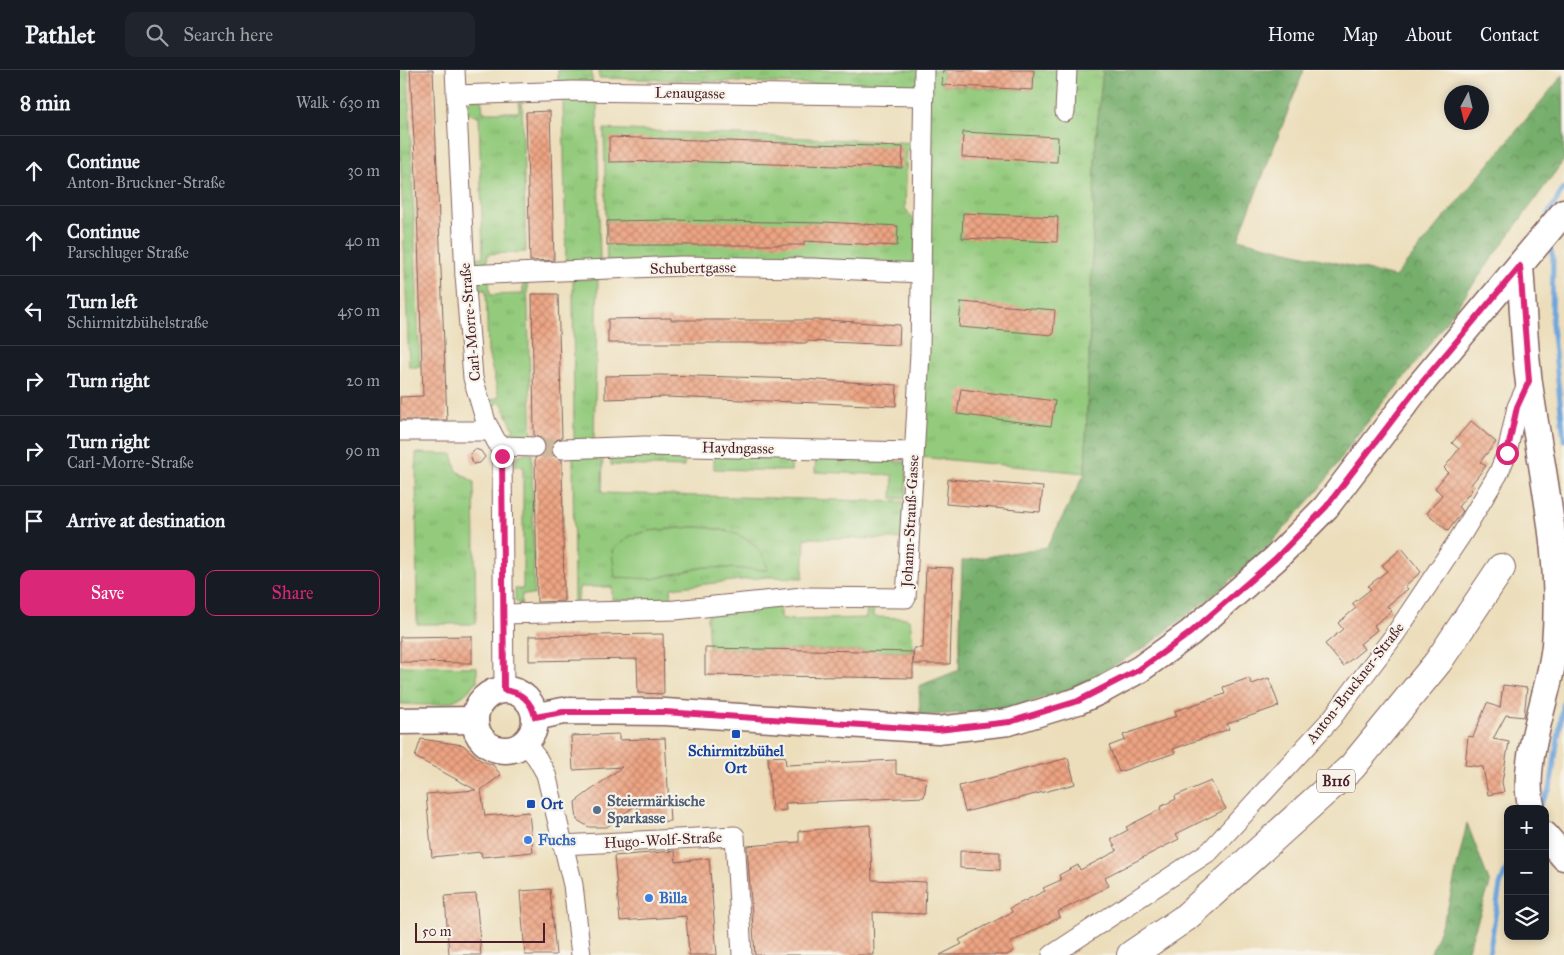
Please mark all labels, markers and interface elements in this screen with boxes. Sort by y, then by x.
search box [125,12,475,57]
text: Pathlet [25,20,95,50]
icon: search [143,21,171,49]
text: Search here [183,23,273,46]
text: Home [1268,24,1315,46]
text: Map [1343,24,1378,46]
text: About [1406,24,1452,46]
text: Contact [1480,24,1539,46]
street label: Lenaugasse [655,83,725,103]
north arrow [1444,85,1489,130]
text: 8 min [20,90,70,116]
text: Walk · 630 m [296,93,380,112]
text: Continue [67,150,140,173]
icon: ahead [20,157,48,185]
text: 30 m [347,161,380,180]
text: Anton-Bruckner-Straße [67,173,225,192]
text: Continue [67,220,140,243]
icon: ahead [20,227,48,255]
text: 40 m [345,231,380,250]
text: Parschluger Straße [67,243,189,262]
street label: Schubertgasse [650,258,736,278]
street label: Carl-Morre-Straße [456,262,484,382]
text: Turn left [67,290,137,313]
icon: left [20,297,48,325]
text: 450 m [337,301,380,320]
text: Schirmitzbühelstraße [67,313,208,332]
icon: right [20,367,48,395]
text: Turn right [67,369,150,392]
text: 20 m [346,371,380,390]
text: Turn right [67,430,150,453]
icon: right [20,437,48,465]
street label: Haydngasse [702,438,774,458]
text: 90 m [345,441,380,460]
route start [1496,442,1519,465]
route end [491,445,514,468]
text: Carl-Morre-Straße [67,453,194,472]
street label: Johann-Strauß-Gasse [897,454,923,590]
icon: arrive [20,507,48,535]
text: Arrive at destination [67,509,225,532]
button: Save [20,570,195,616]
button: Share [205,570,380,616]
street label: Anton-Bruckner-Straße [1302,619,1408,748]
marker: Schirmitzbühel Ort [730,728,742,740]
place label: Schirmitzbühel Ort [688,742,785,777]
road number: B116 [1317,769,1355,792]
place label: Steiermärkische Sparkasse [607,792,706,828]
place label: Ort [541,795,564,813]
marker: Ort [525,798,537,810]
marker: Steiermärkische Sparkasse [591,804,603,816]
map controls [1504,805,1549,940]
button: + [1504,805,1549,850]
street label: Hugo-Wolf-Straße [604,828,722,852]
place label: Fuchs [538,831,576,849]
marker: Fuchs [522,834,534,846]
button: − [1504,850,1549,895]
place label: Billa [659,889,688,907]
marker: Billa [643,892,655,904]
button: layers [1504,895,1549,940]
scale bar [415,920,545,943]
text: 50 m [422,923,451,940]

